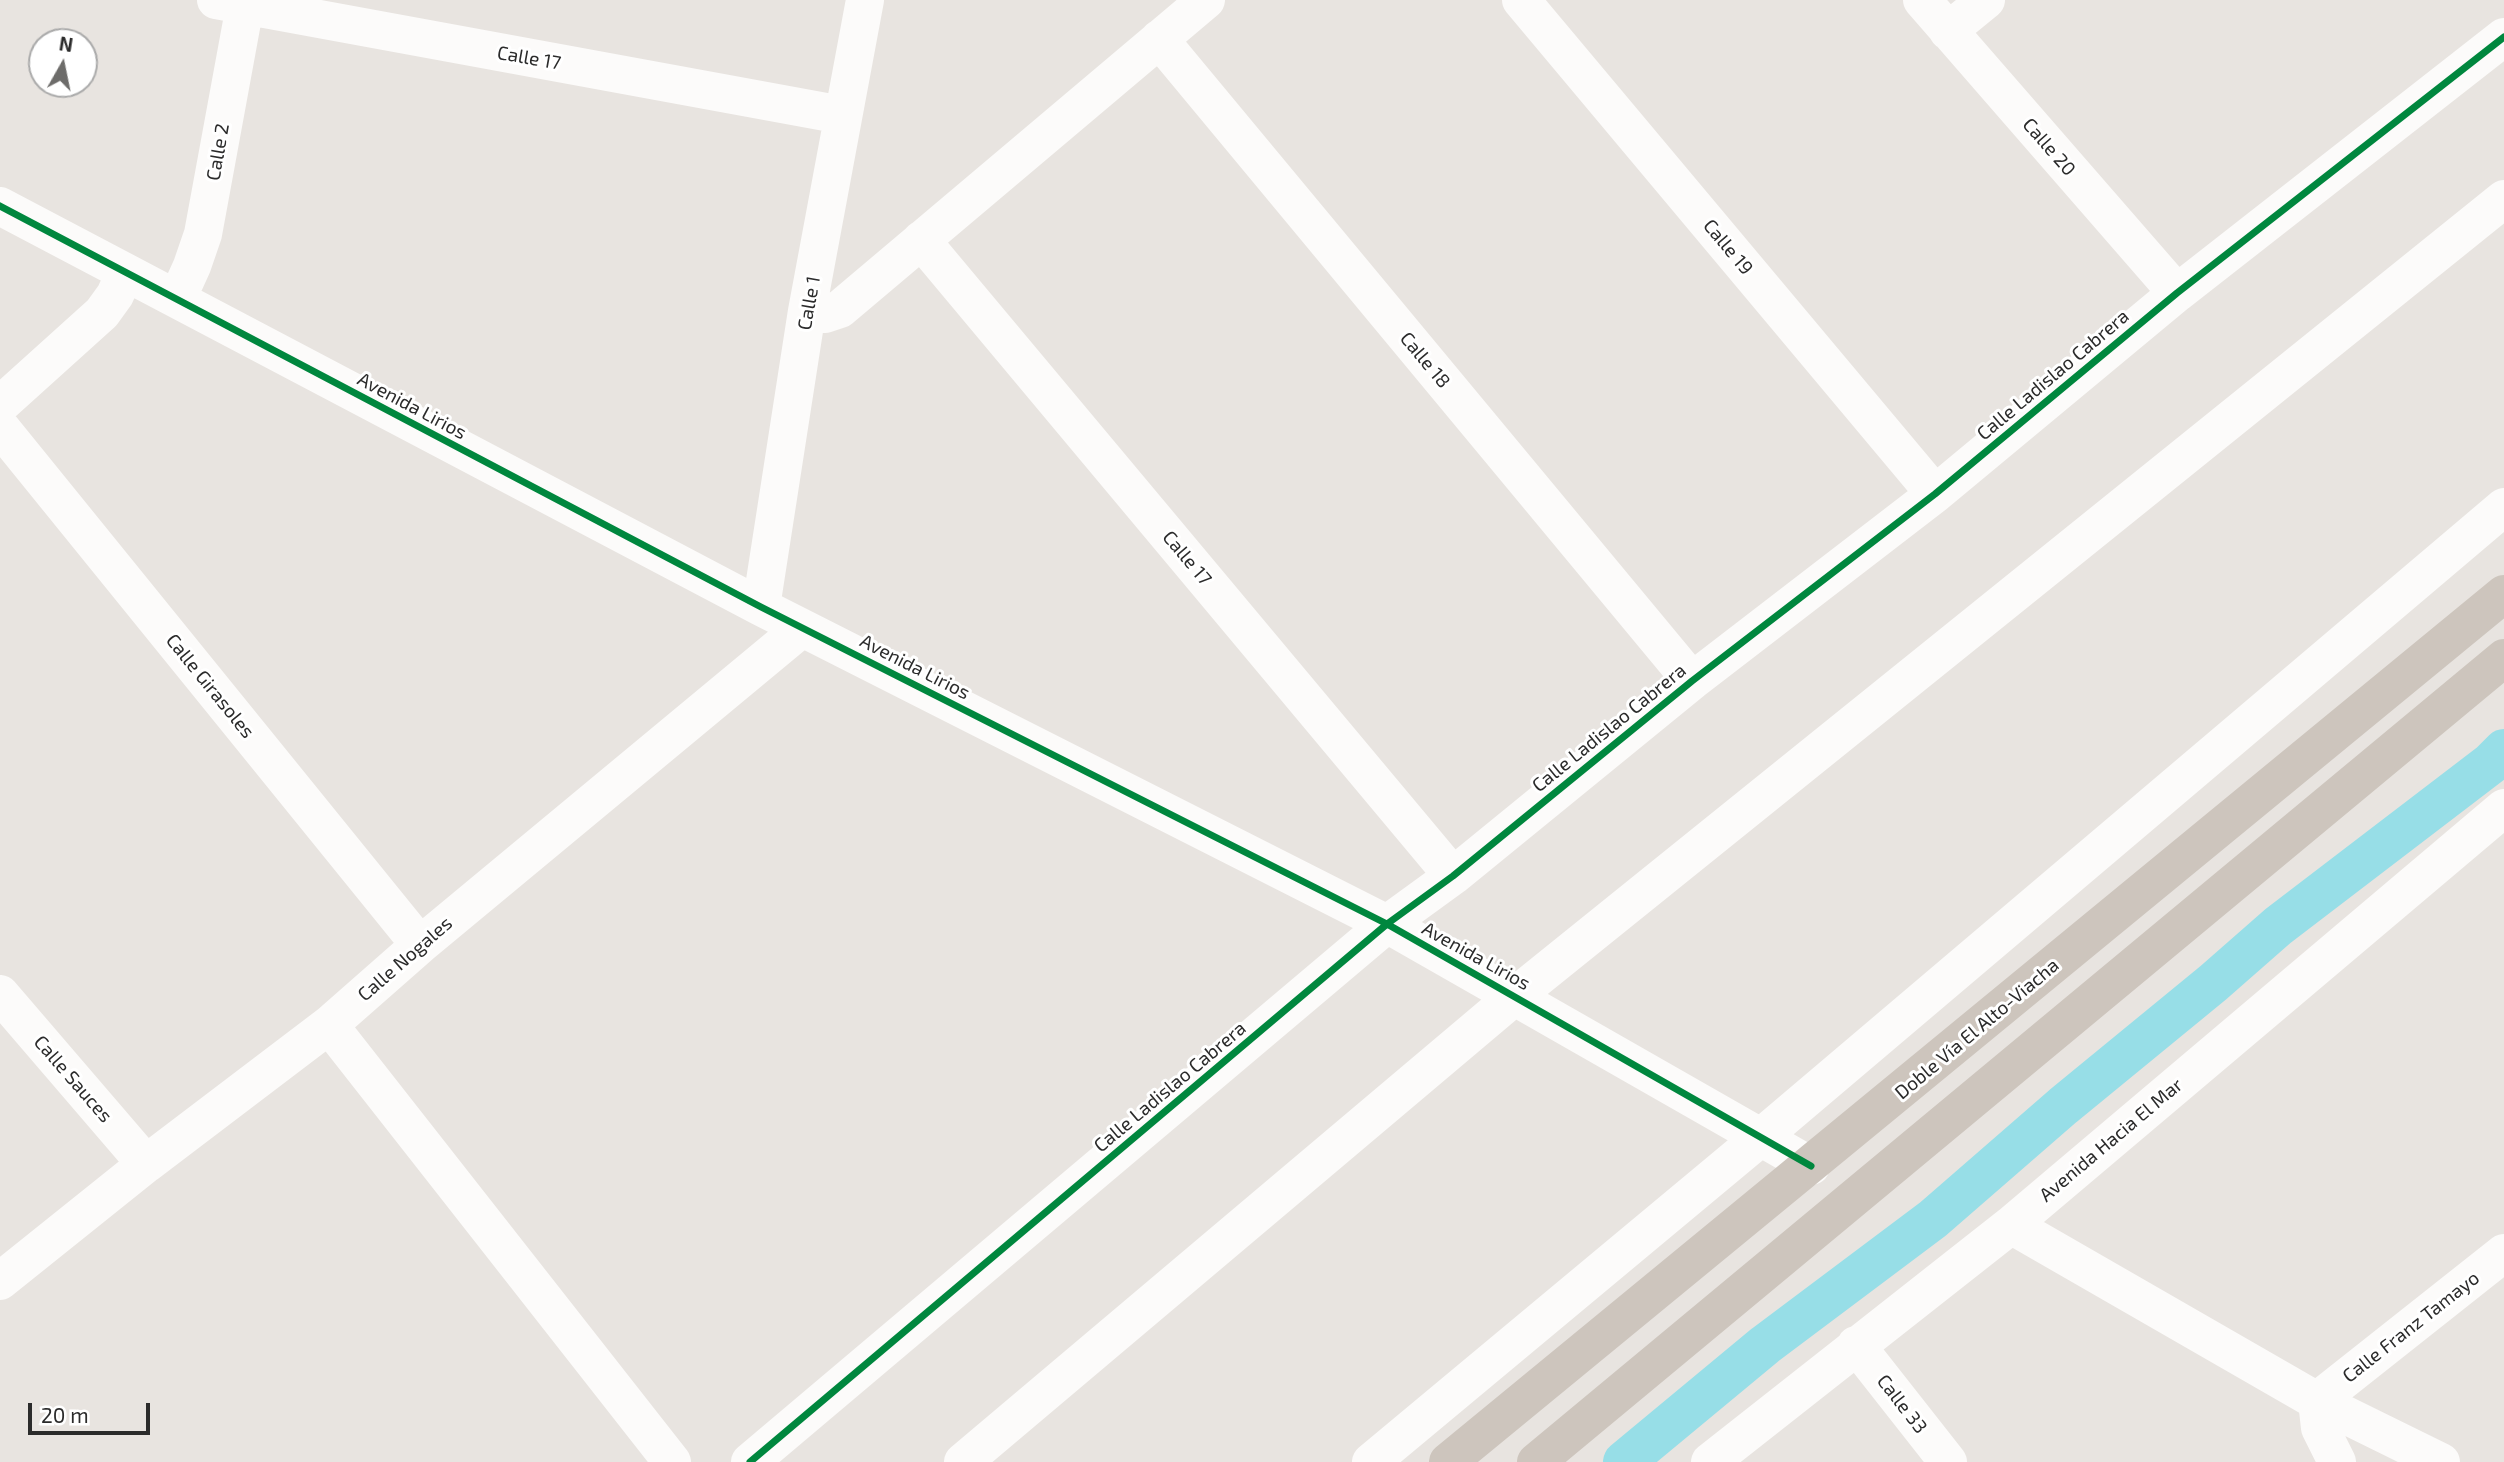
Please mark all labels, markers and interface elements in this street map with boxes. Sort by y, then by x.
north arrow [28,28,98,98]
text: N [57,31,75,56]
street label: Calle 17 [495,41,563,75]
street label: Calle 20 [2018,113,2080,181]
street label: Calle 2 [202,122,234,182]
street label: Calle 19 [1698,215,1758,279]
street label: Calle 1 [793,274,825,332]
street label: Calle Ladislao Cabrera [1972,305,2134,445]
street label: Calle 18 [1395,327,1455,393]
street label: Avenida Lirios [354,368,470,444]
street label: Calle 17 [1158,526,1216,590]
street label: Calle Girasoles [161,629,259,743]
street label: Avenida Lirios [856,630,974,704]
street label: Calle Ladislao Cabrera [1528,659,1690,797]
street label: Calle Nogales [353,912,457,1006]
street label: Avenida Lirios [1418,917,1534,995]
street label: Doble Vía El Alto-Viacha [1890,954,2064,1104]
street label: Calle Ladislao Cabrera [1089,1017,1251,1157]
street label: Calle Sauces [29,1031,117,1127]
street label: Avenida Hacia El Mar [2035,1073,2187,1207]
street label: Calle Franz Tamayo [2338,1266,2484,1388]
street label: Calle 33 [1872,1370,1932,1438]
scale bar [32,1388,154,1432]
text: 20 m [41,1402,89,1427]

